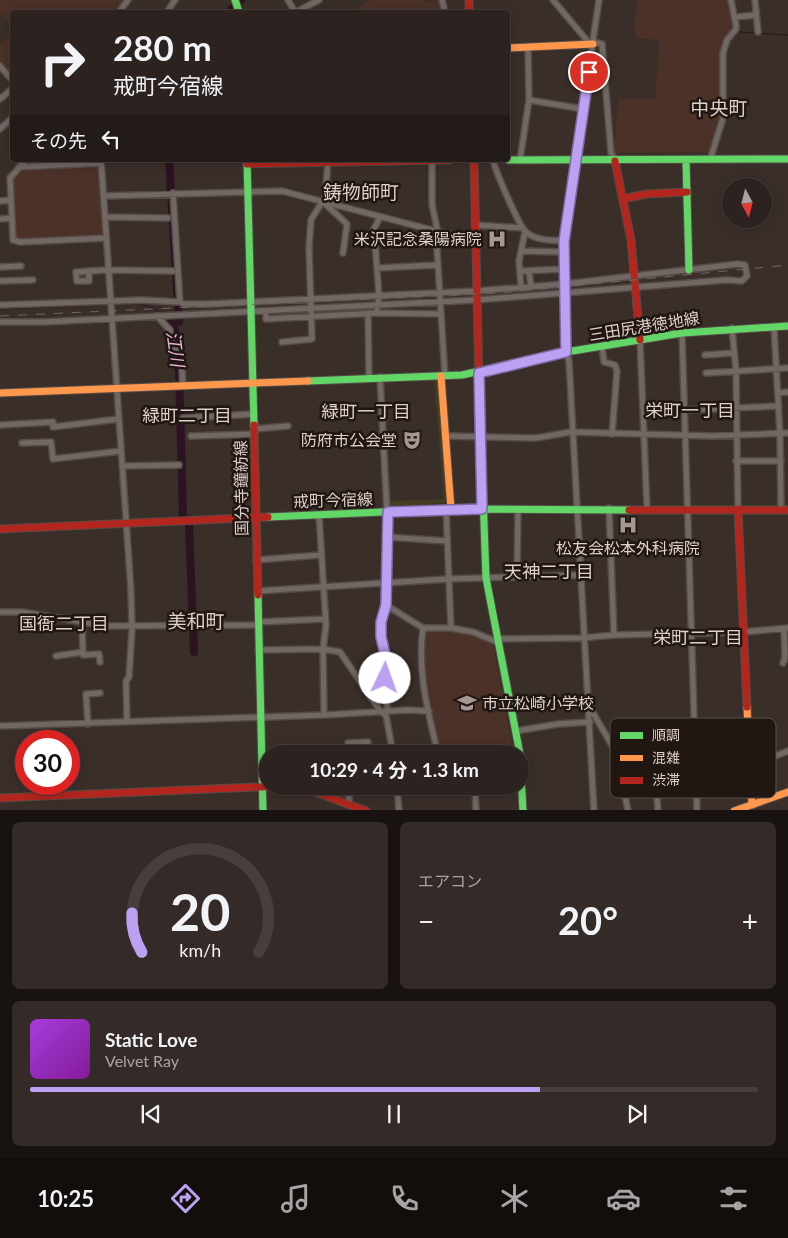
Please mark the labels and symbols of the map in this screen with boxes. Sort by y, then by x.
pin [568,51,610,93]
district label: 中央町 [690,96,748,119]
north arrow [722,178,772,228]
district label: 鋳物師町 [323,180,399,203]
hospital icon: 米沢記念桑陽病院 [486,228,508,250]
place label: 米沢記念桑陽病院 [354,229,482,248]
street label: 三田尻港徳地線 [587,307,701,344]
water label: 江川 [163,330,190,370]
district label: 栄町一丁目 [645,399,735,421]
district label: 緑町一丁目 [321,400,411,422]
district label: 緑町二丁目 [142,404,232,426]
theatre icon: 防府市公会堂 [401,429,423,451]
place label: 防府市公会堂 [301,430,397,449]
street label: 国分寺鐘紡線 [230,440,251,536]
street label: 戒町今宿線 [293,489,373,510]
hospital icon: 松友会松本外科病院 [617,514,639,536]
place label: 松友会松本外科病院 [556,538,700,557]
district label: 天神二丁目 [504,560,594,582]
district label: 美和町 [167,609,225,632]
district label: 国衙二丁目 [19,612,109,634]
district label: 栄町二丁目 [653,626,743,648]
position arrow [358,651,410,703]
school or university icon: 市立松崎小学校 [456,692,478,714]
place label: 市立松崎小学校 [482,693,594,712]
legend [610,718,776,798]
text: 順調 [652,726,680,743]
speed limit sign: 30 [15,730,80,795]
text: 混雑 [652,749,680,766]
text: 渋滞 [652,771,680,788]

